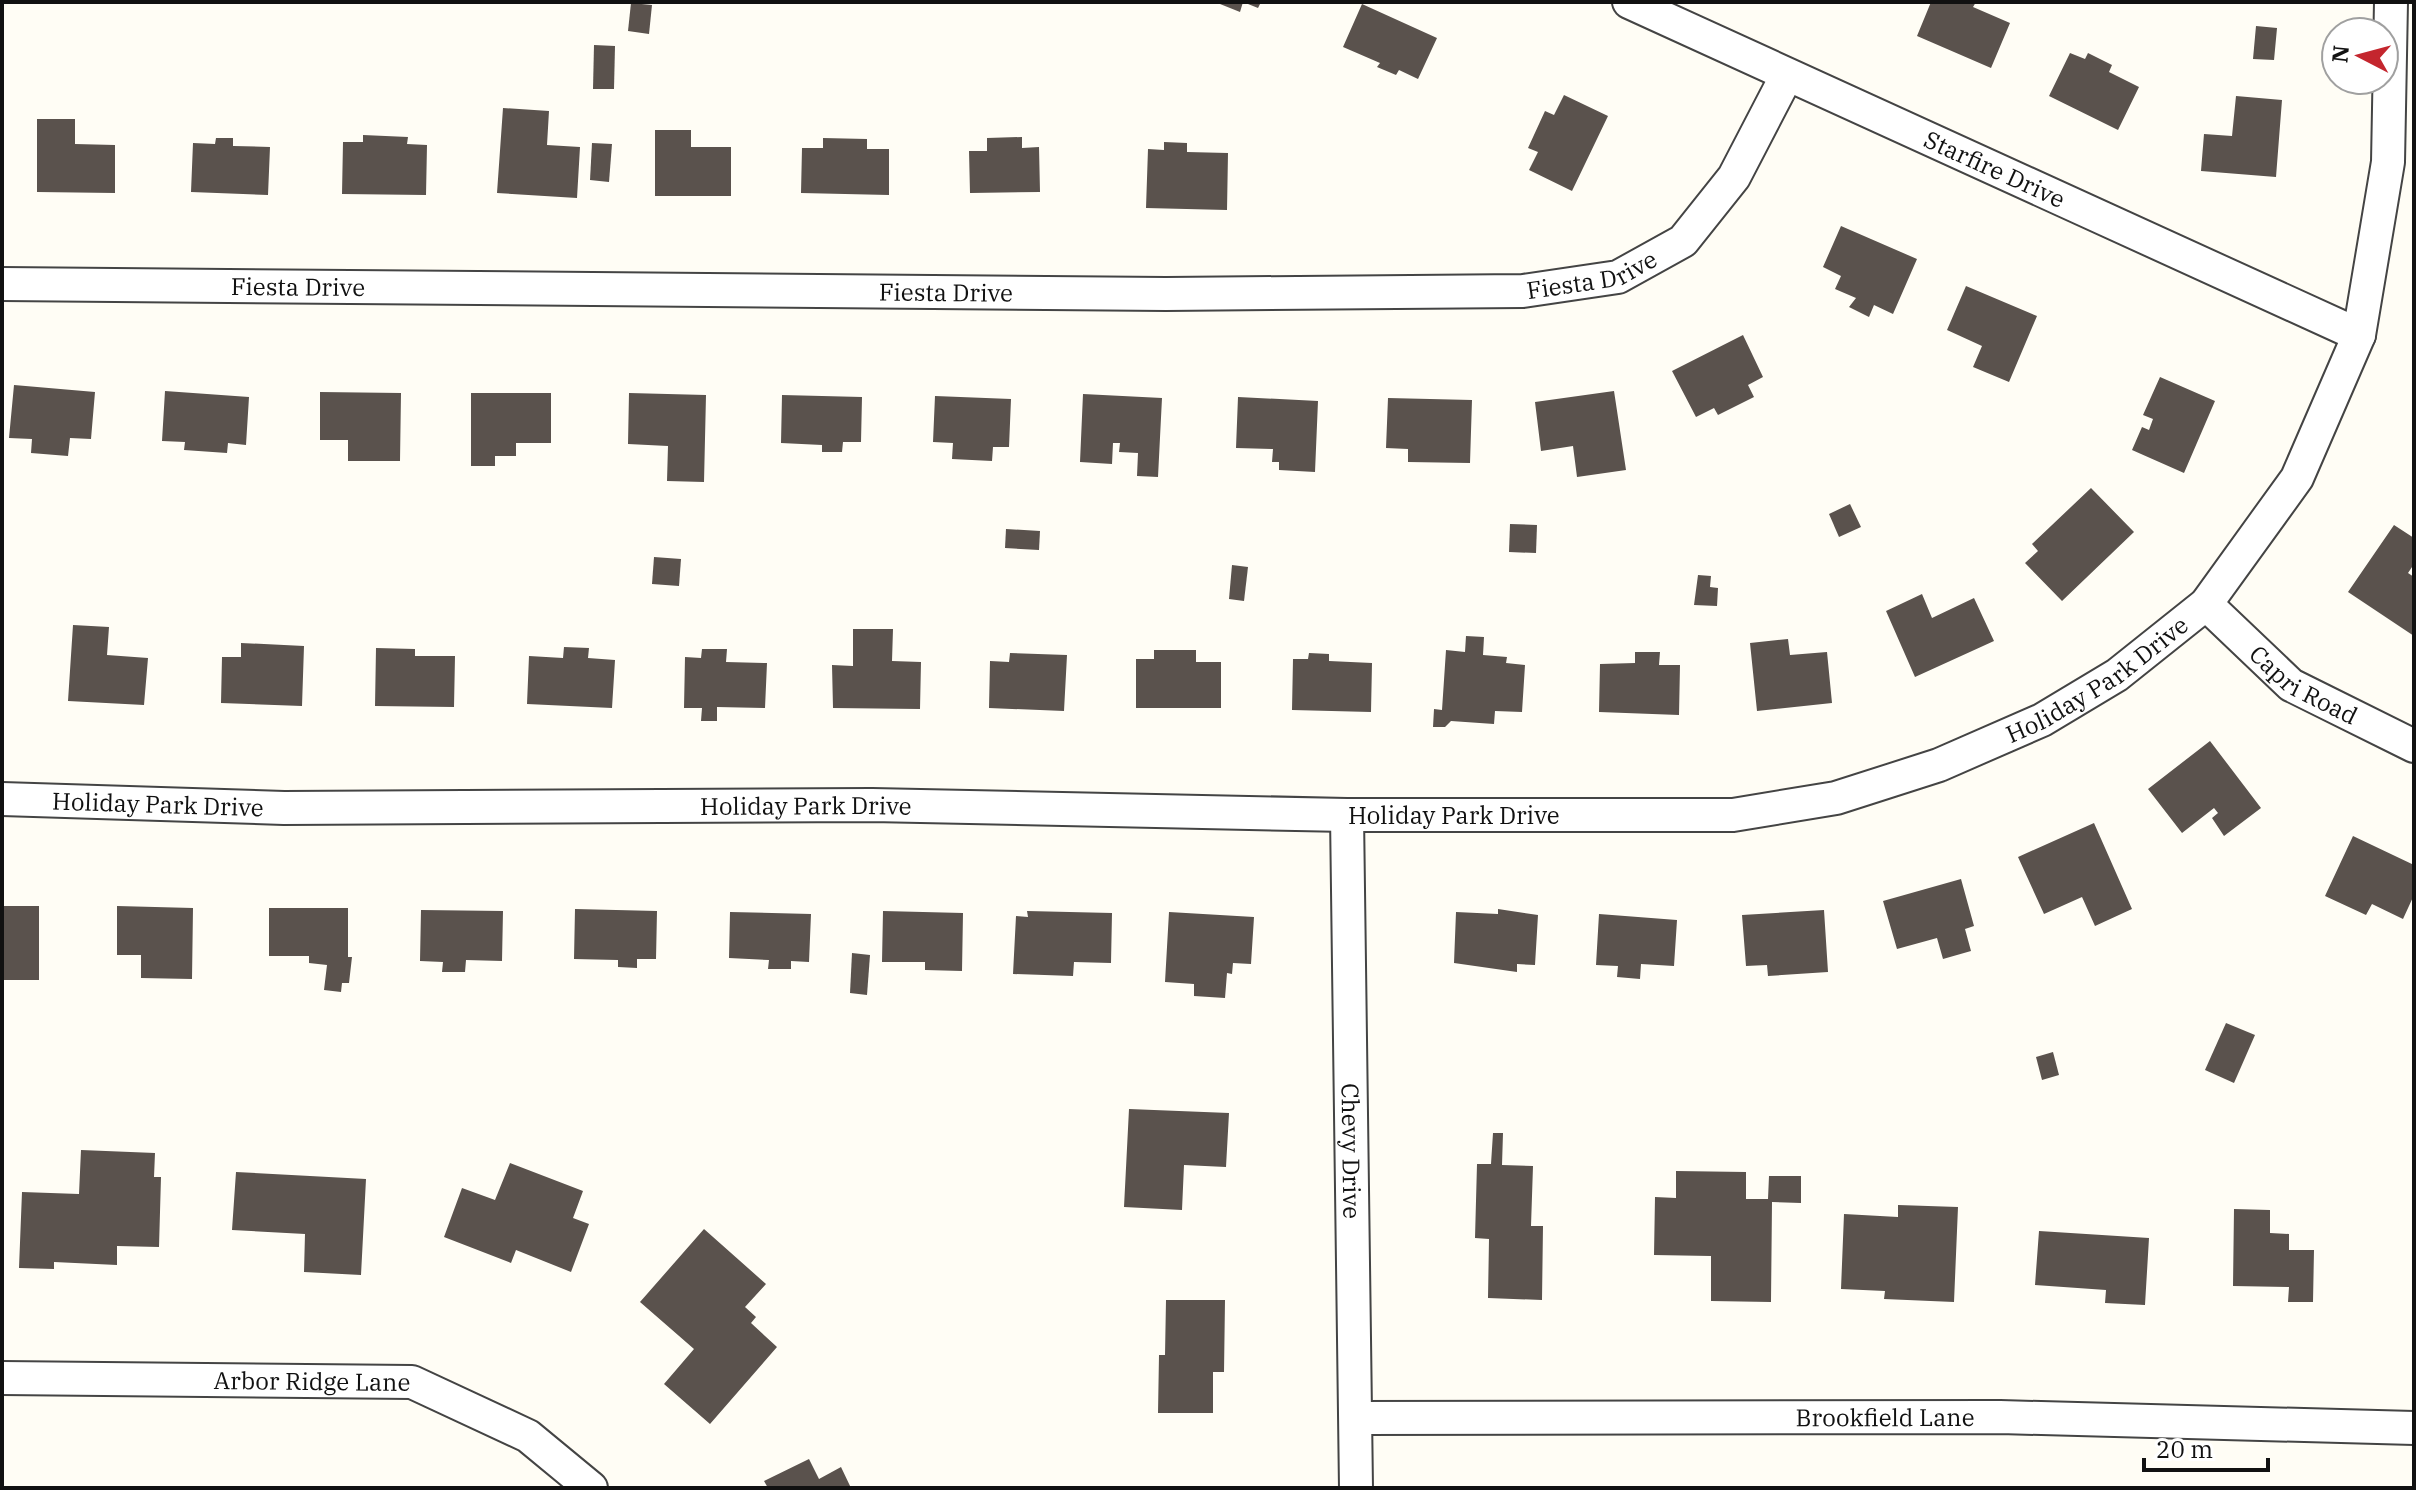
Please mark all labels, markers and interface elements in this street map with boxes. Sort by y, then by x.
north arrow [2320,16,2400,96]
text: N [2324,44,2355,64]
street label: Starfire Drive [1919,123,2070,215]
street label: Fiesta Drive [1524,243,1663,306]
street label: Fiesta Drive [231,270,365,303]
street label: Fiesta Drive [879,276,1013,309]
street label: Holiday Park Drive [2001,609,2194,750]
street label: Capri Road [2243,638,2363,732]
street label: Holiday Park Drive [52,785,264,823]
street label: Holiday Park Drive [700,789,912,822]
street label: Holiday Park Drive [1348,799,1560,831]
street label: Chevy Drive [1335,1083,1368,1219]
street label: Arbor Ridge Lane [213,1364,411,1398]
street label: Brookfield Lane [1795,1401,1975,1433]
scale bar [2144,1422,2268,1472]
text: 20 m [2156,1433,2213,1465]

